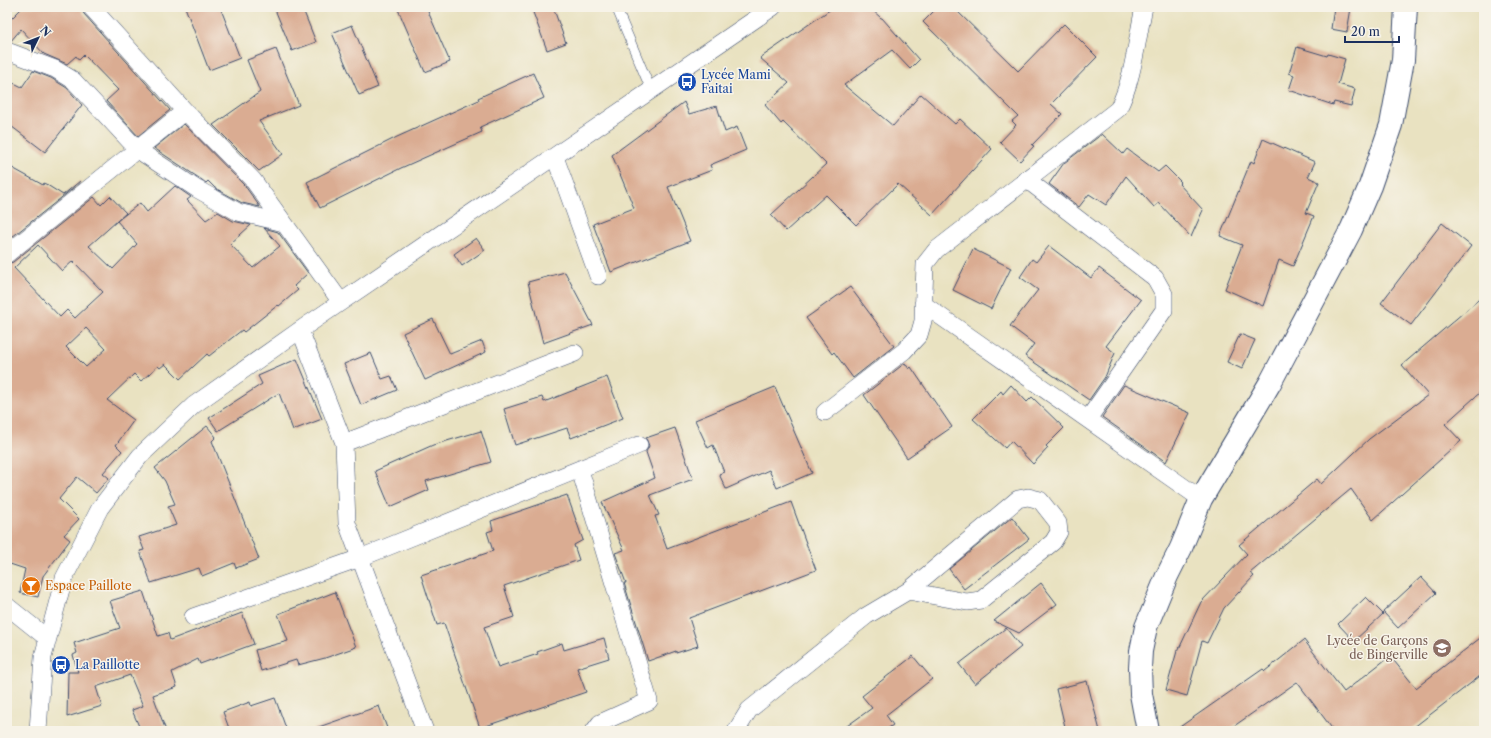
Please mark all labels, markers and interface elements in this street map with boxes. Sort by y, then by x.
north arrow [18,18,58,58]
scale bar [1345,18,1399,44]
text: N [37,23,54,40]
text: 20 m [1351,24,1380,39]
place label: Lycée Mami Faitai [701,67,771,96]
bus stop icon: Lycée Mami Faitai [676,71,698,93]
bar icon: Espace Paillote [20,575,42,597]
place label: Espace Paillote [45,578,132,593]
place label: Lycée de Garçons de Bingerville [1327,633,1428,662]
school or university icon: Lycée de Garçons de Bingerville [1431,637,1453,659]
bus stop icon: La Paillotte [50,654,72,676]
place label: La Paillotte [75,657,140,672]

